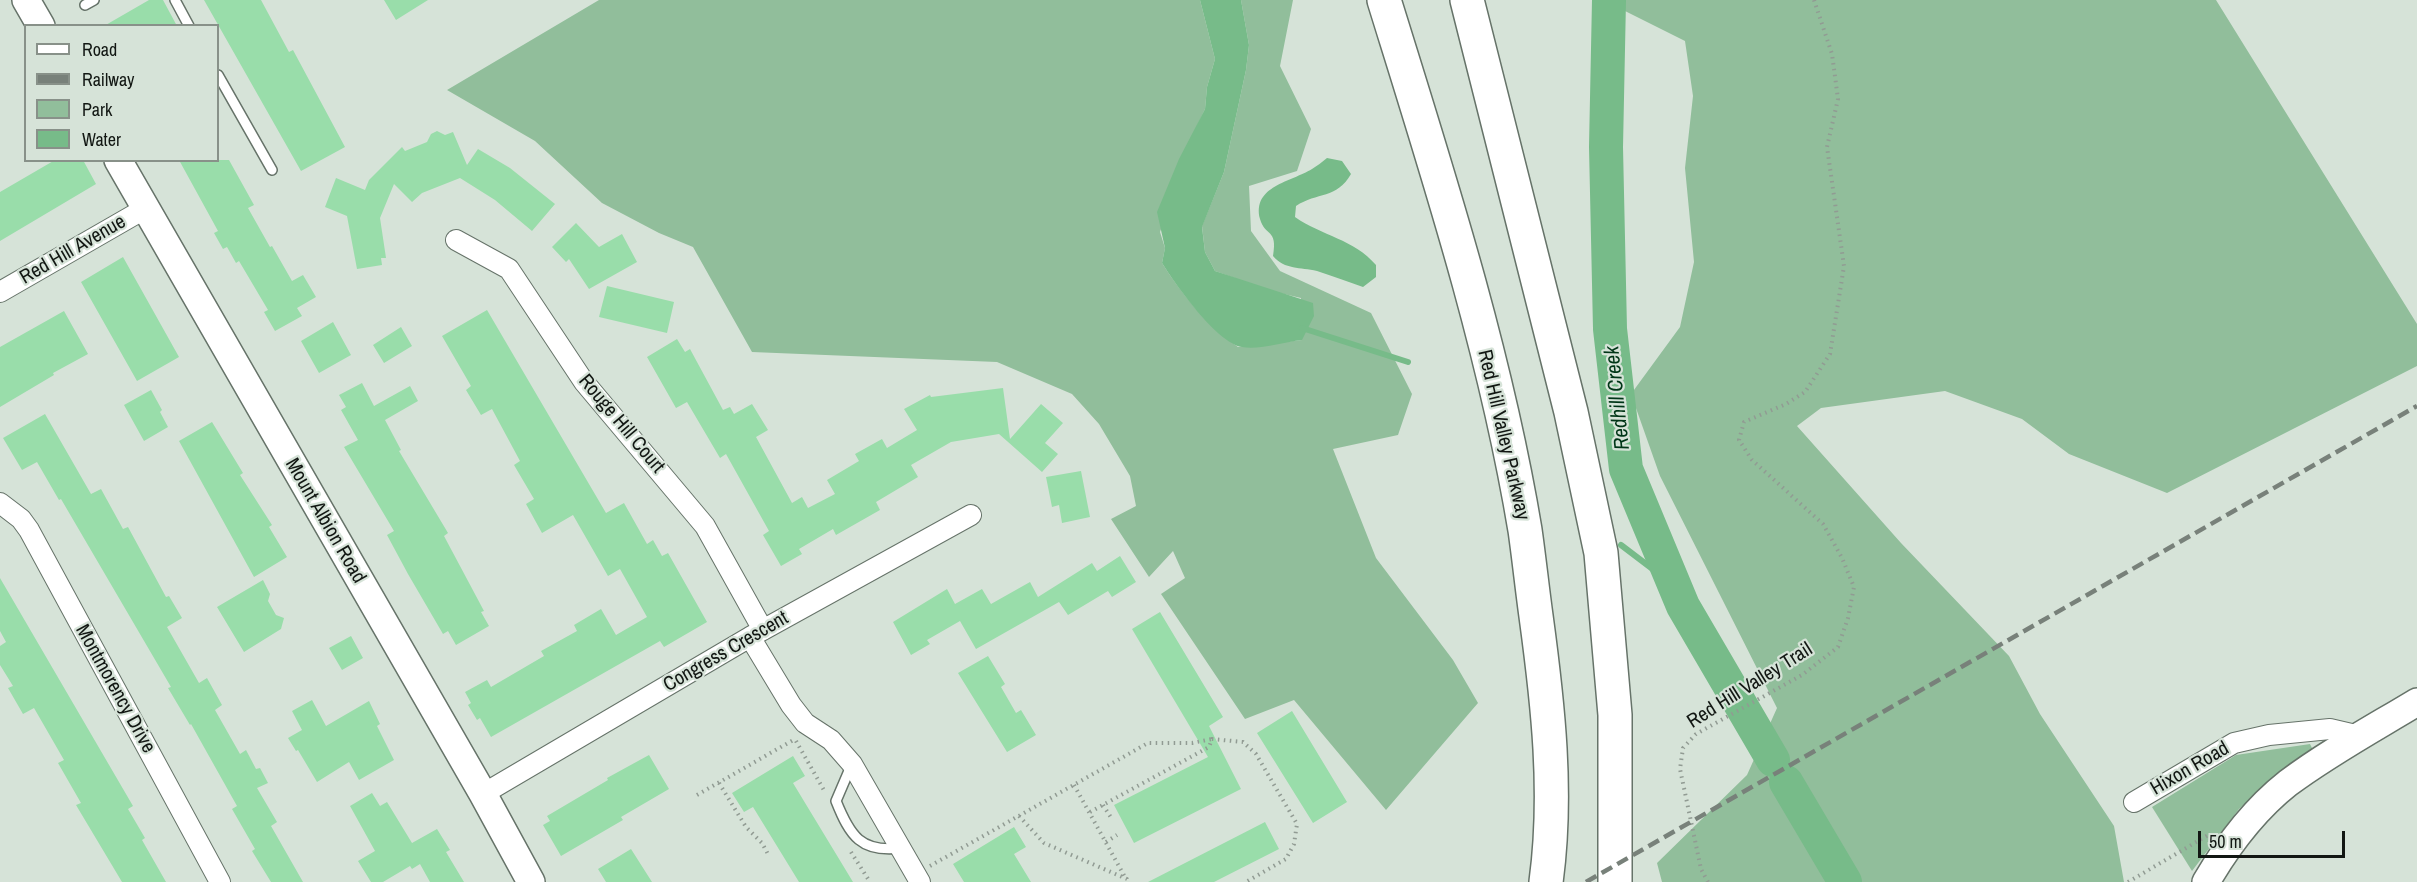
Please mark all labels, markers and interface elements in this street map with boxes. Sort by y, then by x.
legend [24,24,219,162]
text: Road [82,37,117,62]
text: Railway [82,67,135,92]
text: Park [82,97,112,122]
text: Water [82,127,121,152]
street label: Red Hill Avenue [16,210,130,290]
water label: Redhill Creek [1600,345,1636,451]
street label: Red Hill Valley Parkway [1472,348,1534,522]
street label: Rouge Hill Court [573,370,669,478]
street label: Mount Albion Road [280,454,370,588]
street label: Congress Crescent [659,607,793,697]
street label: Montmorency Drive [70,621,160,757]
street label: Red Hill Valley Trail [1683,638,1817,734]
street label: Hixon Road [2147,737,2233,801]
scale bar [2201,819,2348,857]
text: 50 m [2209,829,2242,854]

